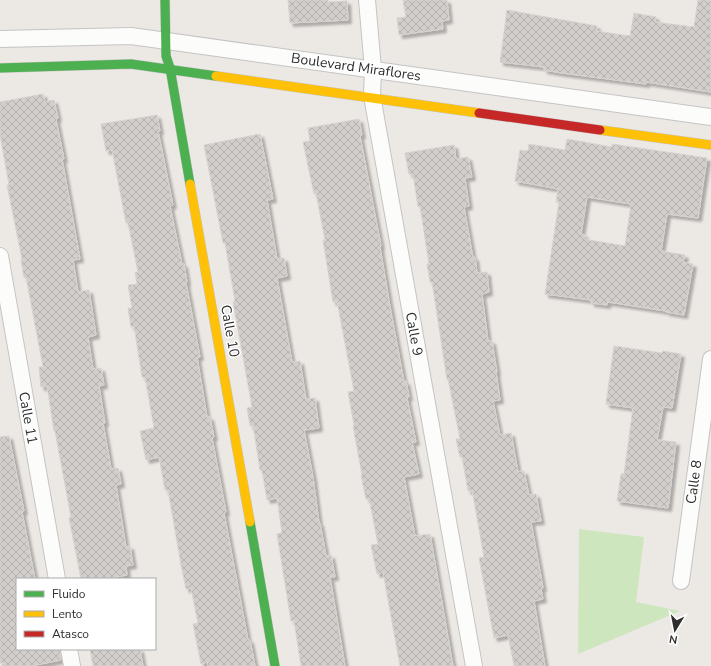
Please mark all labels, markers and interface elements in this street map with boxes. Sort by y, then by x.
street label: Boulevard Miraflores [290,48,422,86]
street label: Calle 10 [216,303,244,359]
street label: Calle 9 [401,311,427,357]
street label: Calle 11 [14,390,42,446]
street label: Calle 8 [682,459,706,505]
legend [16,578,156,650]
text: Fluido [52,586,86,602]
text: Lento [52,606,83,622]
north arrow [655,610,695,650]
text: Atasco [52,626,89,642]
text: N [668,631,679,647]

